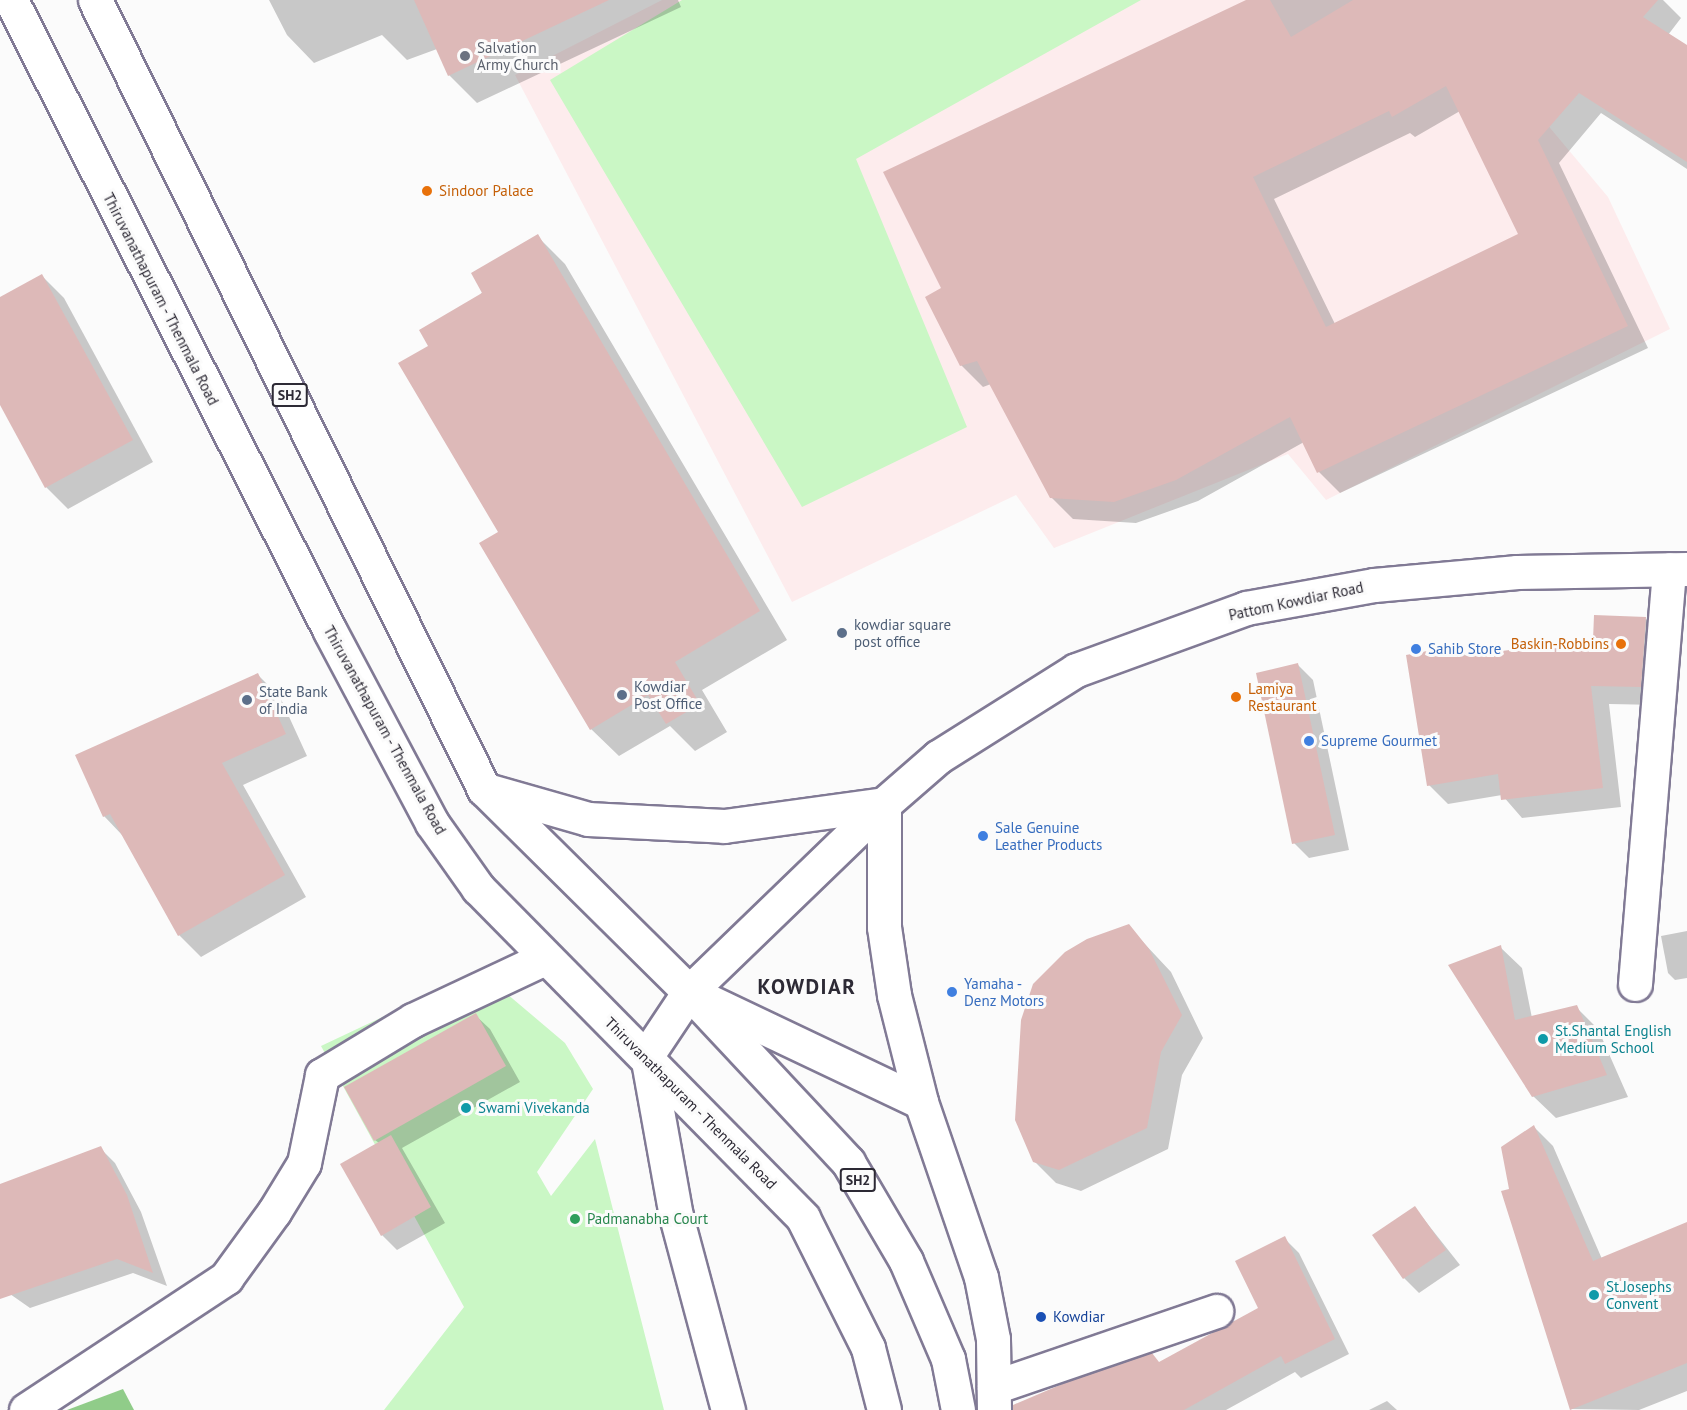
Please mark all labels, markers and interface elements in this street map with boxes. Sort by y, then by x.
place label: Salvation Army Church [477,38,559,73]
marker: Salvation Army Church [458,49,472,63]
place label: Sindoor Palace [439,182,534,200]
marker: Sindoor Palace [420,184,434,198]
street label: Thiruvanathapuram - Thenmala Road [99,189,223,409]
road number: SH2 [270,384,310,406]
street label: Pattom Kowdiar Road [1227,578,1365,624]
place label: kowdiar square post office [854,615,951,650]
street label: Thiruvanathapuram - Thenmala Road [319,621,451,839]
marker: kowdiar square post office [835,626,849,640]
place label: Baskin-Robbins [1511,635,1609,653]
marker: Baskin-Robbins [1614,637,1628,651]
place label: Sahib Store [1428,640,1501,658]
marker: Sahib Store [1409,642,1423,656]
place label: Kowdiar Post Office [634,677,702,712]
place label: Lamiya Restaurant [1248,679,1317,714]
place label: State Bank of India [259,682,328,717]
marker: Kowdiar Post Office [615,688,629,702]
marker: Lamiya Restaurant [1229,690,1243,704]
marker: State Bank of India [240,693,254,707]
place label: Supreme Gourmet [1321,732,1437,750]
marker: Supreme Gourmet [1302,734,1316,748]
place label: Sale Genuine Leather Products [995,818,1102,853]
marker: Sale Genuine Leather Products [976,829,990,843]
district label: KOWDIAR [758,974,856,1000]
place label: Yamaha - Denz Motors [964,974,1045,1009]
marker: Yamaha - Denz Motors [945,985,959,999]
street label: Thiruvanathapuram - Thenmala Road [600,1012,782,1194]
place label: St.Shantal English Medium School [1555,1021,1671,1056]
marker: St.Shantal English Medium School [1536,1032,1550,1046]
place label: Swami Vivekanda [478,1099,590,1117]
marker: Swami Vivekanda [459,1101,473,1115]
road number: SH2 [838,1169,878,1191]
place label: Padmanabha Court [587,1210,708,1228]
marker: Padmanabha Court [568,1212,582,1226]
place label: St.Josephs Convent [1606,1277,1671,1312]
marker: St.Josephs Convent [1587,1288,1601,1302]
place label: Kowdiar [1053,1308,1105,1326]
marker: Kowdiar [1034,1310,1048,1324]

